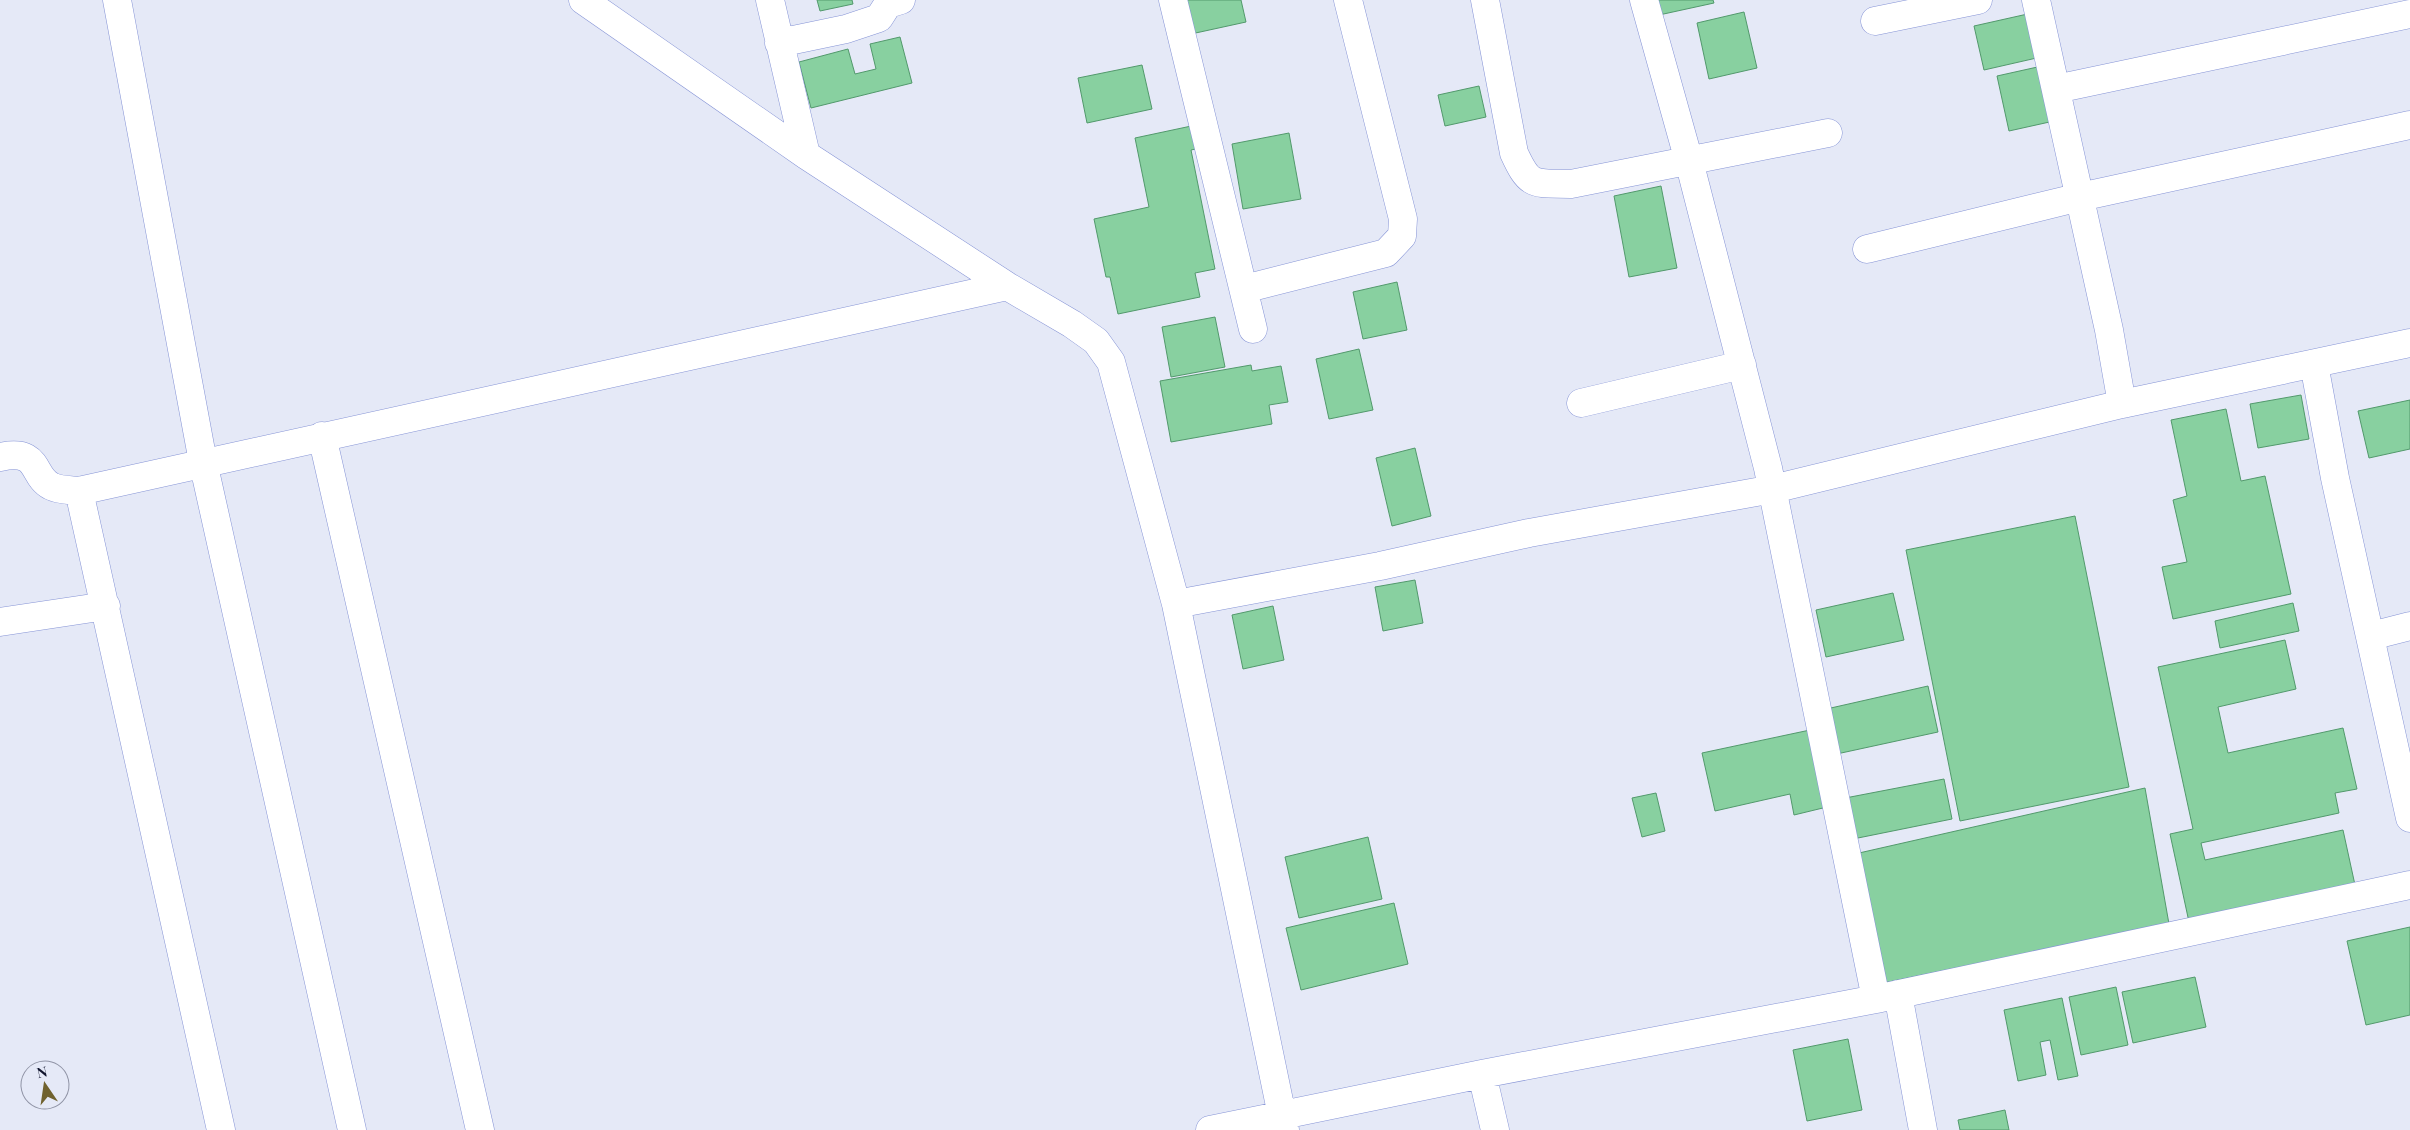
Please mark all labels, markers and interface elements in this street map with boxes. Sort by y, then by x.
north arrow [20,1060,70,1110]
text: N [35,1061,49,1082]

